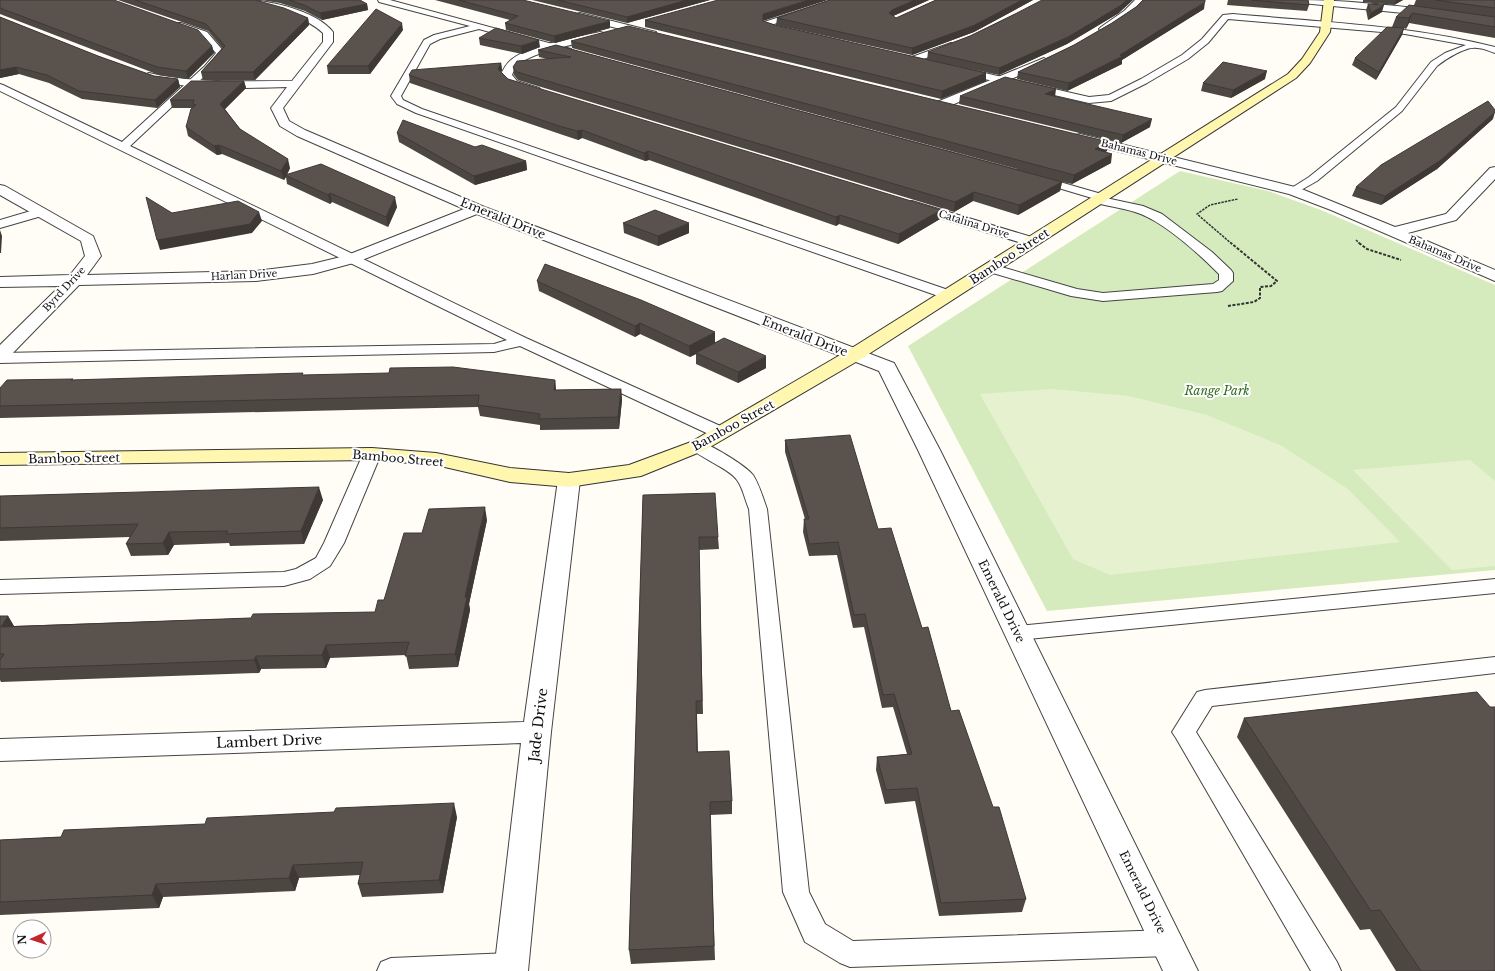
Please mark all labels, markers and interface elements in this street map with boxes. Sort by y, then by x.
street label: Bahamas Drive [1100,136,1179,168]
street label: Emerald Drive [458,194,548,242]
street label: Catalina Drive [937,207,1011,241]
street label: Bamboo Street [966,224,1052,287]
street label: Bahamas Drive [1407,233,1484,275]
street label: Byrd Drive [40,264,88,314]
street label: Harlan Drive [210,267,278,283]
street label: Emerald Drive [760,313,850,359]
park label: Range Park [1183,383,1250,398]
street label: Bamboo Street [689,396,777,454]
street label: Bamboo Street [352,447,445,470]
street label: Bamboo Street [28,450,120,466]
street label: Emerald Drive [975,557,1029,645]
street label: Jade Drive [524,687,551,765]
street label: Lambert Drive [216,730,322,752]
street label: Emerald Drive [1116,848,1170,936]
north arrow [12,919,52,959]
text: N [15,933,29,945]

